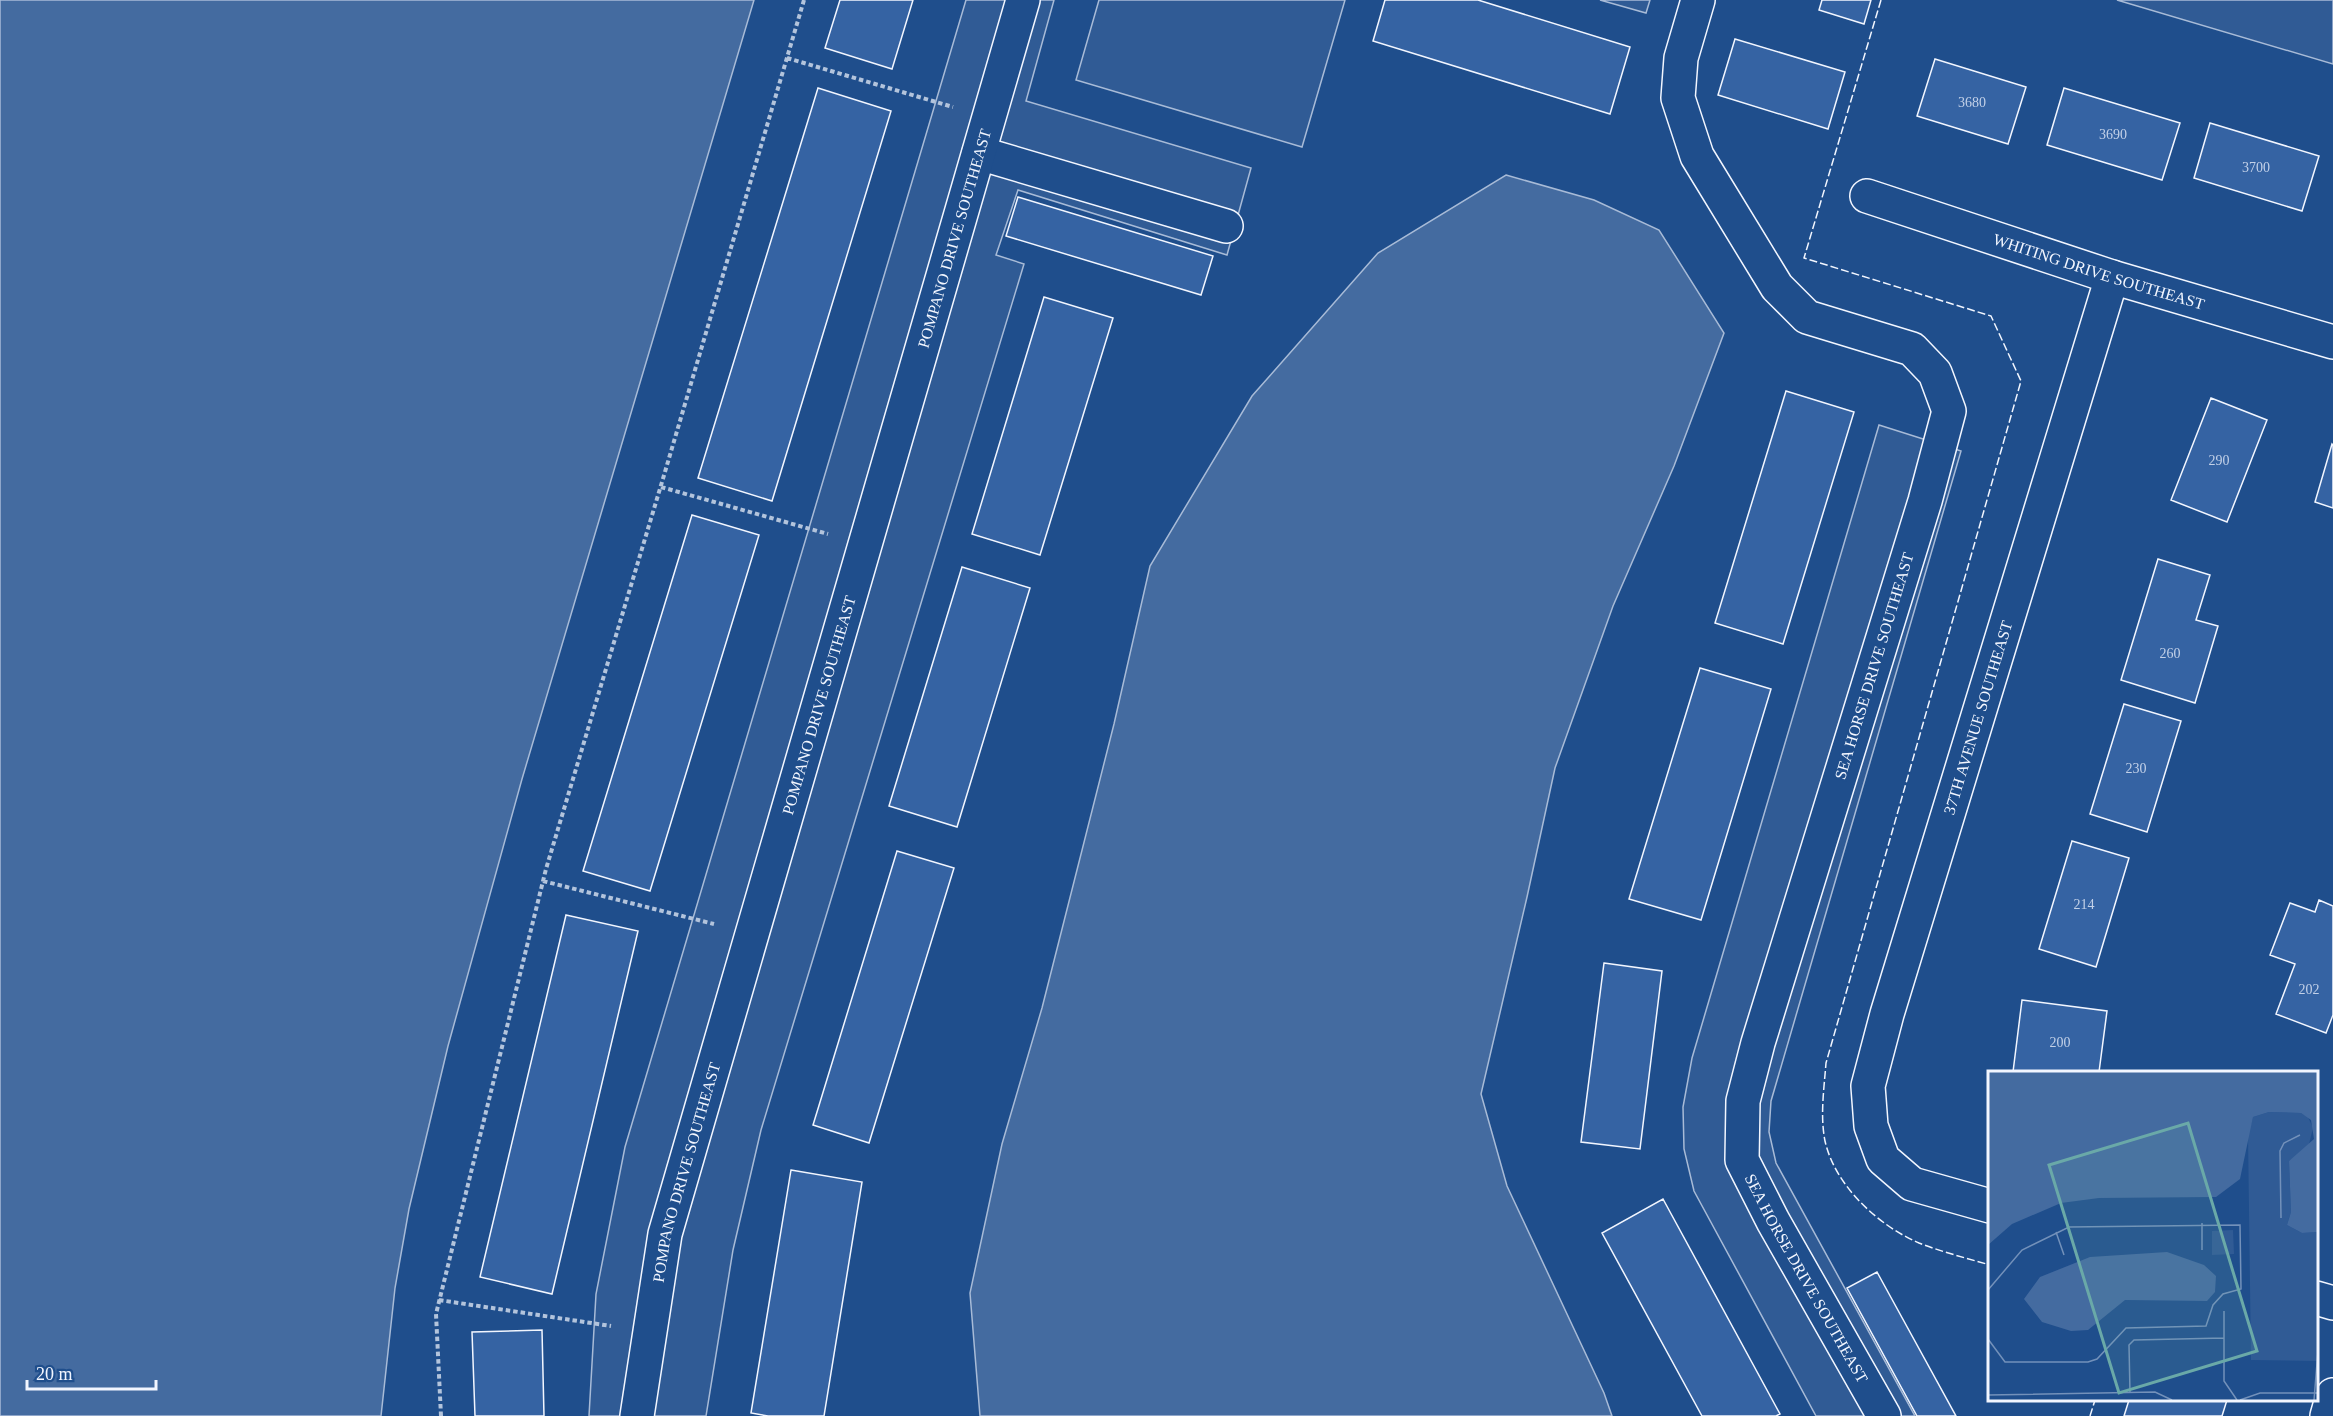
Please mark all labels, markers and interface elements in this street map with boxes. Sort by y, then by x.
house number: 3680 [1958,95,1986,110]
street label: POMPANO DRIVE SOUTHEAST [914,127,994,350]
house number: 3690 [2099,127,2127,142]
house number: 3700 [2242,160,2270,175]
street label: WHITING DRIVE SOUTHEAST [1991,230,2207,312]
house number: 290 [2209,453,2230,468]
street label: SEA HORSE DRIVE SOUTHEAST [1831,550,1917,781]
street label: POMPANO DRIVE SOUTHEAST [779,593,858,816]
street label: 37TH AVENUE SOUTHEAST [1940,618,2015,816]
house number: 260 [2160,646,2181,661]
house number: 230 [2126,761,2147,776]
house number: 214 [2074,897,2095,912]
house number: 202 [2299,982,2320,997]
house number: 200 [2050,1035,2071,1050]
street label: POMPANO DRIVE SOUTHEAST [649,1060,723,1283]
inset map [1988,1071,2318,1401]
street label: SEA HORSE DRIVE SOUTHEAST [1742,1171,1872,1386]
scale bar [27,1353,156,1391]
text: 20 m [36,1364,73,1384]

